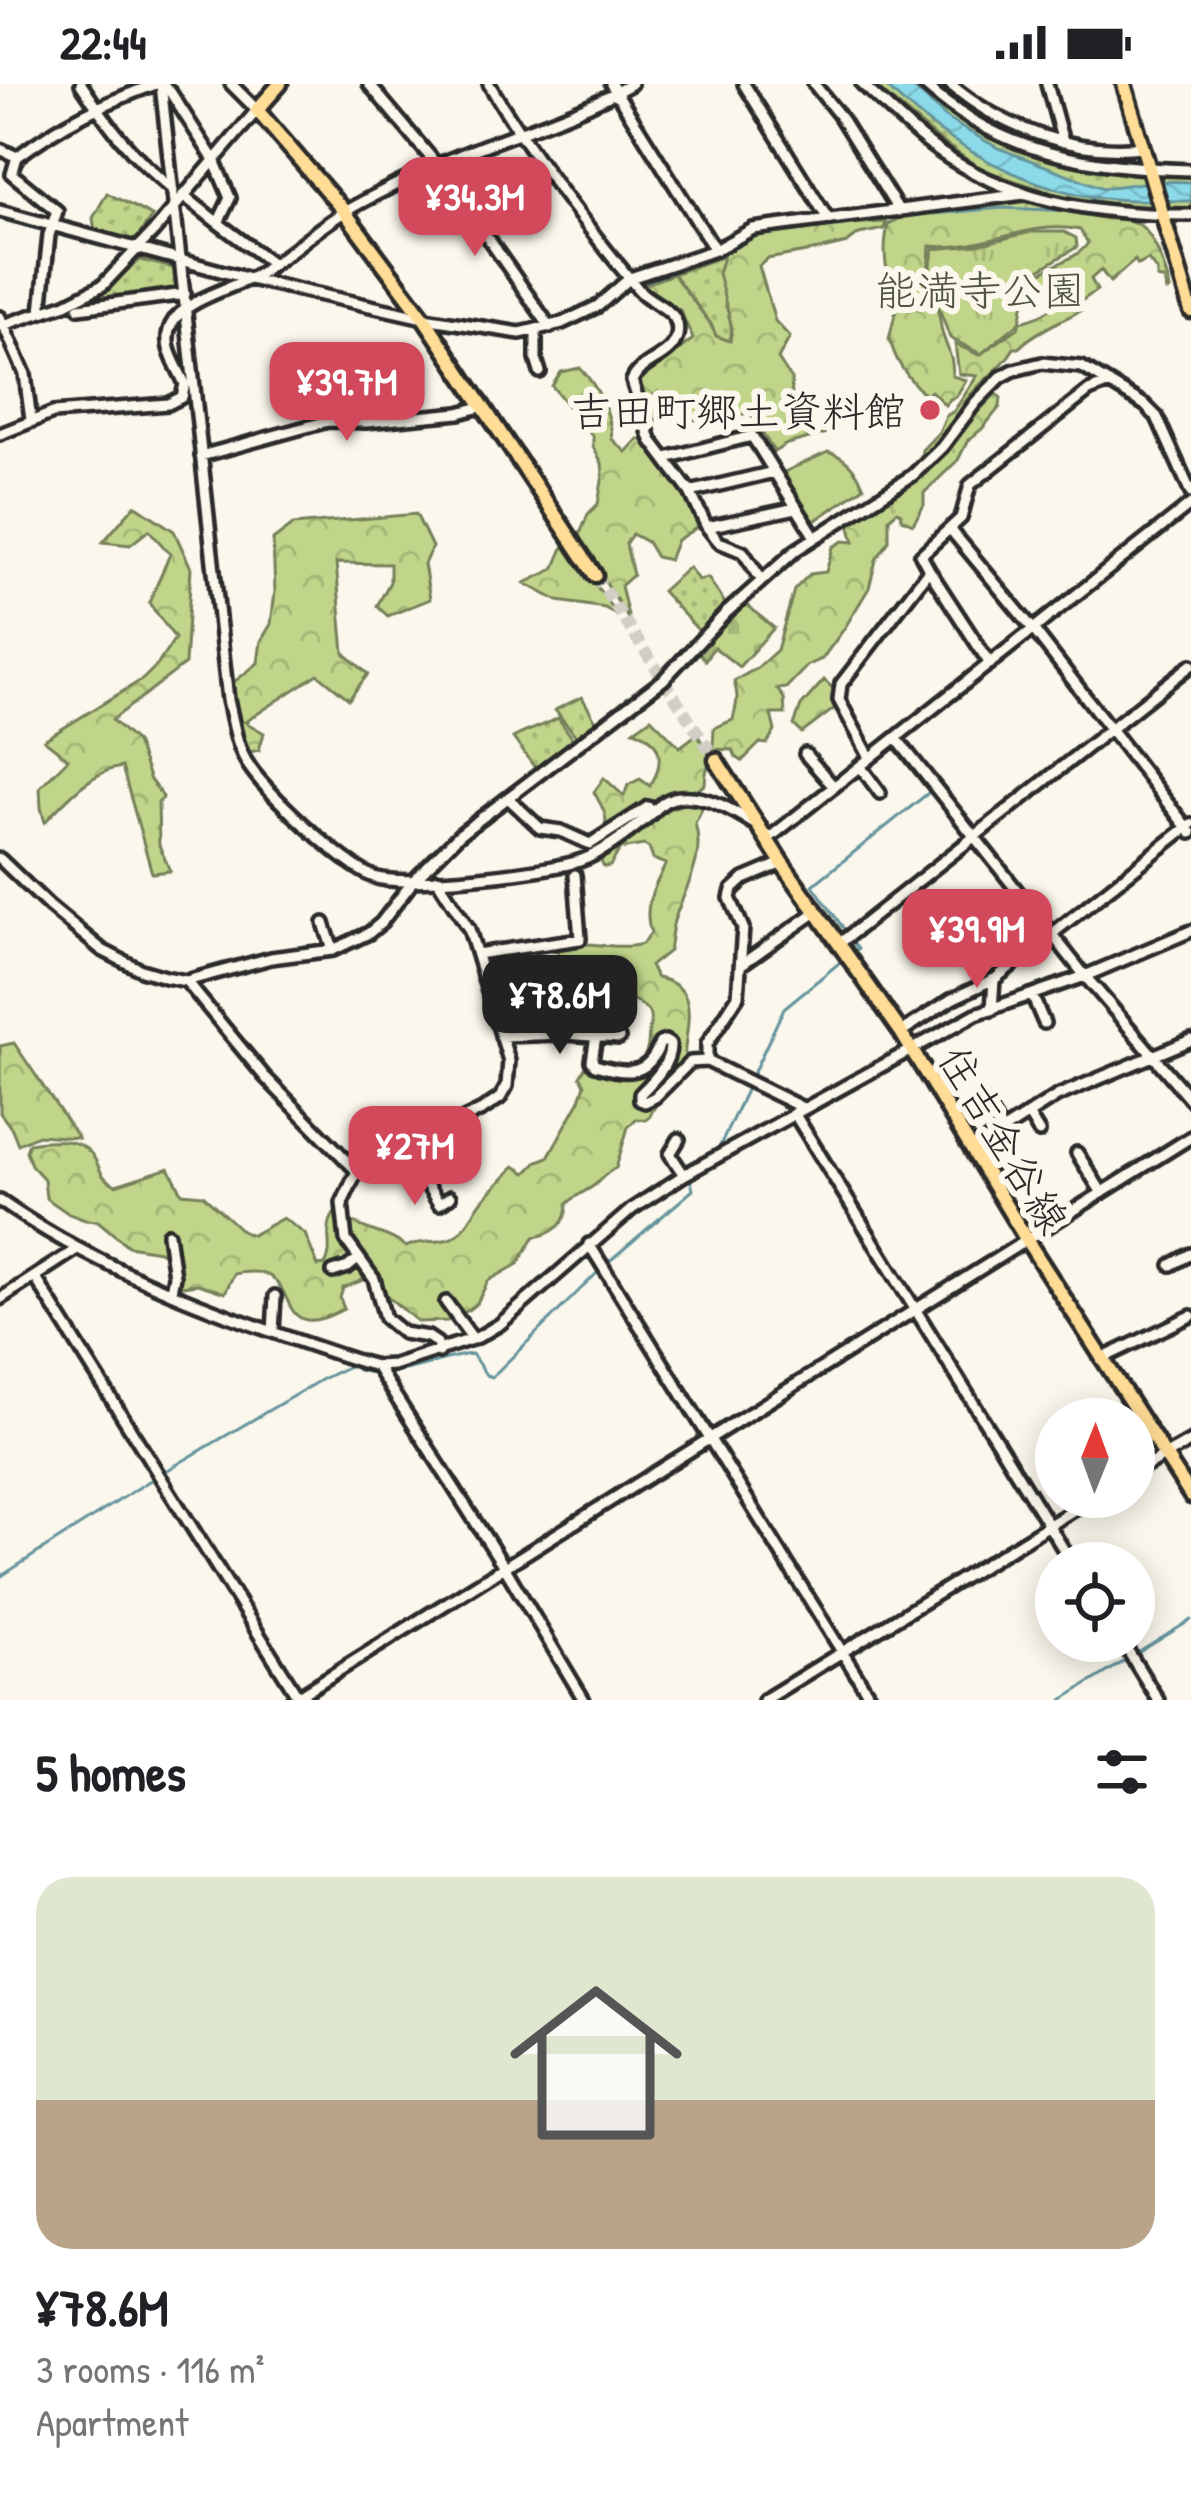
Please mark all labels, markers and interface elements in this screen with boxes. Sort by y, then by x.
text: 22:44 [60,12,146,73]
pin: ¥34.3M [377,157,573,259]
text: ¥34.3M [425,169,525,222]
park label: 能満寺公園 [875,261,1085,318]
pin: ¥39.7M [249,342,445,444]
text: ¥39.7M [297,354,397,407]
place label: 吉田町郷土資料館 [570,382,906,439]
marker: 吉田町郷土資料館 [917,397,943,423]
pin: ¥39.9M [879,889,1075,991]
text: ¥39.9M [929,901,1025,954]
pin: ¥78.6M [462,955,658,1057]
text: ¥78.6M [509,967,611,1020]
street label: 住吉金谷線 [925,1034,1083,1244]
pin: ¥27M [344,1106,486,1208]
text: ¥27M [376,1118,454,1171]
north arrow [1035,1398,1155,1518]
map controls [1035,1398,1155,1662]
button: locate [1035,1542,1155,1662]
text: 5 homes [36,1738,186,1807]
icon: filters [1089,1739,1155,1805]
icon: home [488,1955,704,2171]
text: ¥78.6M [36,2273,169,2342]
text: 3 rooms · 116 m² [36,2342,265,2395]
text: Apartment [36,2395,189,2448]

